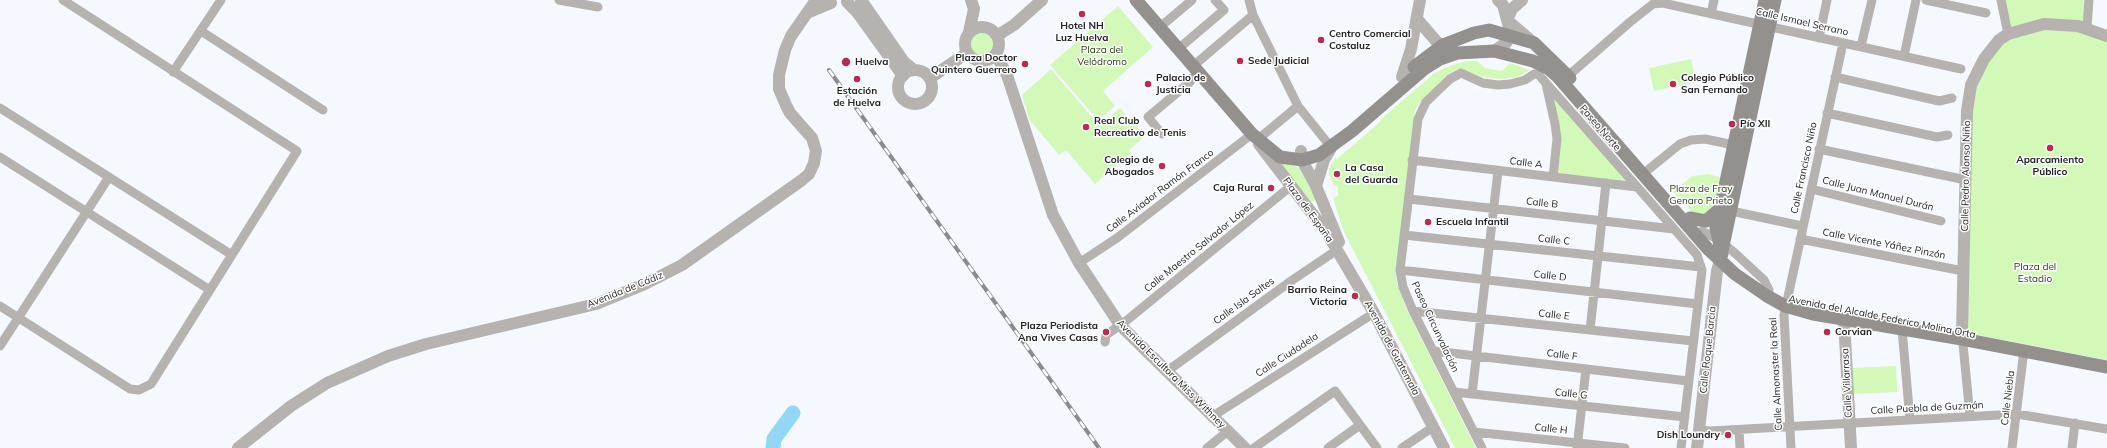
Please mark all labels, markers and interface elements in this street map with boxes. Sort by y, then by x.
street label: Calle Ismael Serrano [1755,6,1849,38]
marker: Hotel NH Luz Huelva [1077,9,1087,19]
place label: Hotel NH Luz Huelva [1056,20,1108,44]
place label: Centro Comercial Costaluz [1329,28,1411,52]
marker: Centro Comercial Costaluz [1316,35,1326,45]
park label: Plaza del Velódromo [1077,44,1127,68]
place label: Plaza Doctor Quintero Guerrero [931,52,1017,76]
place label: Sede Judicial [1248,55,1309,67]
marker: Huelva [840,56,852,68]
place label: Huelva [855,56,888,68]
marker: Sede Judicial [1235,56,1245,66]
marker: Plaza Doctor Quintero Guerrero [1020,59,1030,69]
place label: Palacio de Justicia [1156,72,1205,96]
place label: Colegio Público San Fernando [1681,72,1754,96]
marker: Estación de Huelva [852,74,862,84]
marker: Palacio de Justicia [1143,79,1153,89]
marker: Colegio Público San Fernando [1668,79,1678,89]
place label: Estación de Huelva [833,85,881,108]
street label: Paseo Norte [1577,103,1623,153]
place label: Real Club Recreativo de Tenis [1094,115,1186,138]
place label: Pío XII [1740,118,1770,130]
marker: Pío XII [1727,119,1737,129]
street label: Calle Pedro Alonso Niño [1959,120,1973,232]
street label: Calle Francisco Niño [1788,121,1820,215]
marker: Real Club Recreativo de Tenis [1081,122,1091,132]
marker: Aparcamiento Público [2045,143,2055,153]
street label: Calle Aviador Ramón Franco [1104,147,1216,235]
place label: Colegio de Abogados [1104,154,1154,178]
place label: Aparcamiento Público [2016,154,2084,178]
street label: Calle A [1509,155,1543,171]
marker: Colegio de Abogados [1157,161,1167,171]
place label: La Casa del Guarda [1345,162,1398,186]
marker: La Casa del Guarda [1332,169,1342,179]
street label: Calle Juan Manuel Durán [1821,174,1935,214]
street label: Plaza de España [1280,175,1336,245]
place label: Caja Rural [1213,182,1263,194]
marker: Caja Rural [1266,183,1276,193]
park label: Plaza de Fray Genaro Prieto [1669,183,1733,206]
street label: Calle B [1525,195,1559,211]
street label: Calle Maestro Salvador López [1142,199,1256,295]
place label: Escuela Infantil [1436,216,1509,228]
marker: Escuela Infantil [1423,217,1433,227]
street label: Calle Vicente Yáñez Pinzón [1821,226,1947,262]
street label: Calle C [1537,232,1571,248]
park label: Plaza del Estadio [2014,261,2056,284]
street label: Calle D [1533,268,1567,284]
street label: Avenida de Cádiz [585,269,665,311]
street label: Calle Isla Saltes [1211,275,1277,327]
street label: Paseo Circunvalación [1409,280,1461,374]
place label: Barrio Reina Victoria [1288,284,1347,308]
marker: Barrio Reina Victoria [1350,291,1360,301]
street label: Avenida del Alcalde Federico Molina Orta [1787,293,1977,341]
street label: Avenida de Guatemala [1362,298,1422,398]
street label: Calle Roque Barcia [1697,306,1719,394]
street label: Calle E [1538,307,1570,323]
street label: Avenida Escultora Miss Withney [1114,317,1228,431]
street label: Calle Almonaster la Real [1767,317,1785,431]
place label: Plaza Periodista Ana Vives Casas [1018,320,1098,344]
place label: Corvian [1835,326,1872,338]
marker: Plaza Periodista Ana Vives Casas [1101,327,1111,337]
marker: Corvian [1822,327,1832,337]
street label: Calle Ciudadela [1253,330,1321,380]
street label: Calle F [1546,347,1578,363]
street label: Calle Villarrasa [1839,348,1855,418]
street label: Calle Niebla [1999,370,2017,426]
street label: Calle G [1554,386,1588,402]
street label: Calle Puebla de Guzmán [1870,399,1984,417]
street label: Calle H [1534,421,1568,437]
place label: Dish Loundry [1657,429,1720,441]
marker: Dish Loundry [1723,430,1733,440]

